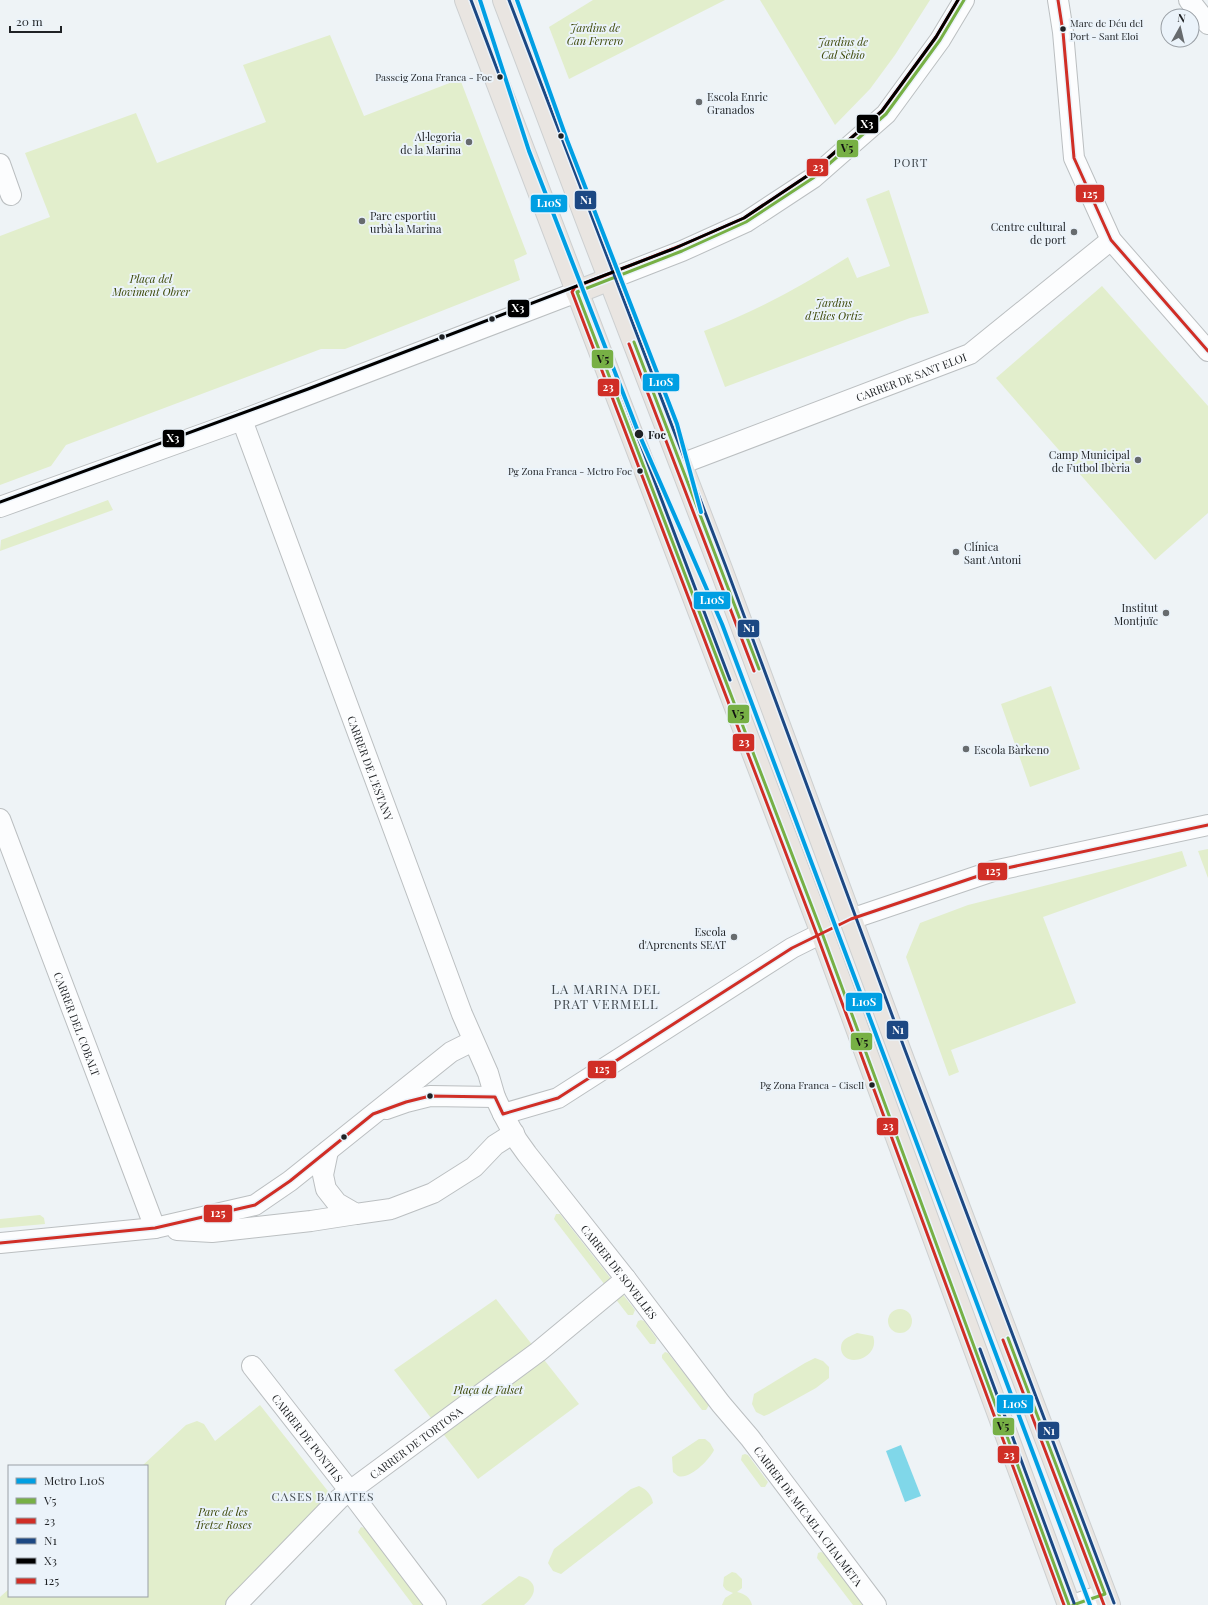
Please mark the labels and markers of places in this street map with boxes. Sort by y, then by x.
place label: Mare de Déu del Port - Sant Eloi [1070,16,1143,43]
marker: Mare de Déu del Port - Sant Eloi [1058,24,1068,34]
place label: Passeig Zona Franca - Foc [375,70,492,84]
marker: Passeig Zona Franca - Foc [495,72,505,82]
place label: Escola Enric Granados [707,89,768,117]
marker: Escola Enric Granados [694,97,704,107]
place label: Al·legoria de la Marina [400,129,462,157]
unlabelled marker [556,131,566,141]
marker: Al·legoria de la Marina [464,137,474,147]
place label: Parc esportiu urbà la Marina [370,208,442,236]
marker: Parc esportiu urbà la Marina [357,216,367,226]
place label: Centre cultural de port [991,219,1066,247]
marker: Centre cultural de port [1069,227,1079,237]
unlabelled marker [487,314,497,324]
unlabelled marker [437,332,447,342]
place label: Foc [648,427,666,442]
marker: Foc [633,428,645,440]
place label: Camp Municipal de Futbol Ibèria [1049,447,1131,475]
marker: Camp Municipal de Futbol Ibèria [1133,455,1143,465]
place label: Pg Zona Franca - Metro Foc [508,464,632,478]
marker: Pg Zona Franca - Metro Foc [635,466,645,476]
place label: Clínica Sant Antoni [964,539,1021,567]
marker: Clínica Sant Antoni [951,547,961,557]
place label: Institut Montjuïc [1114,600,1158,628]
marker: Institut Montjuïc [1161,608,1171,618]
place label: Escola Bàrkeno [974,742,1049,757]
marker: Escola Bàrkeno [961,744,971,754]
place label: Escola d'Aprenents SEAT [638,924,727,952]
marker: Escola d'Aprenents SEAT [729,932,739,942]
place label: Pg Zona Franca - Cisell [760,1078,864,1092]
marker: Pg Zona Franca - Cisell [867,1080,877,1090]
unlabelled marker [425,1091,435,1101]
unlabelled marker [339,1132,349,1142]

